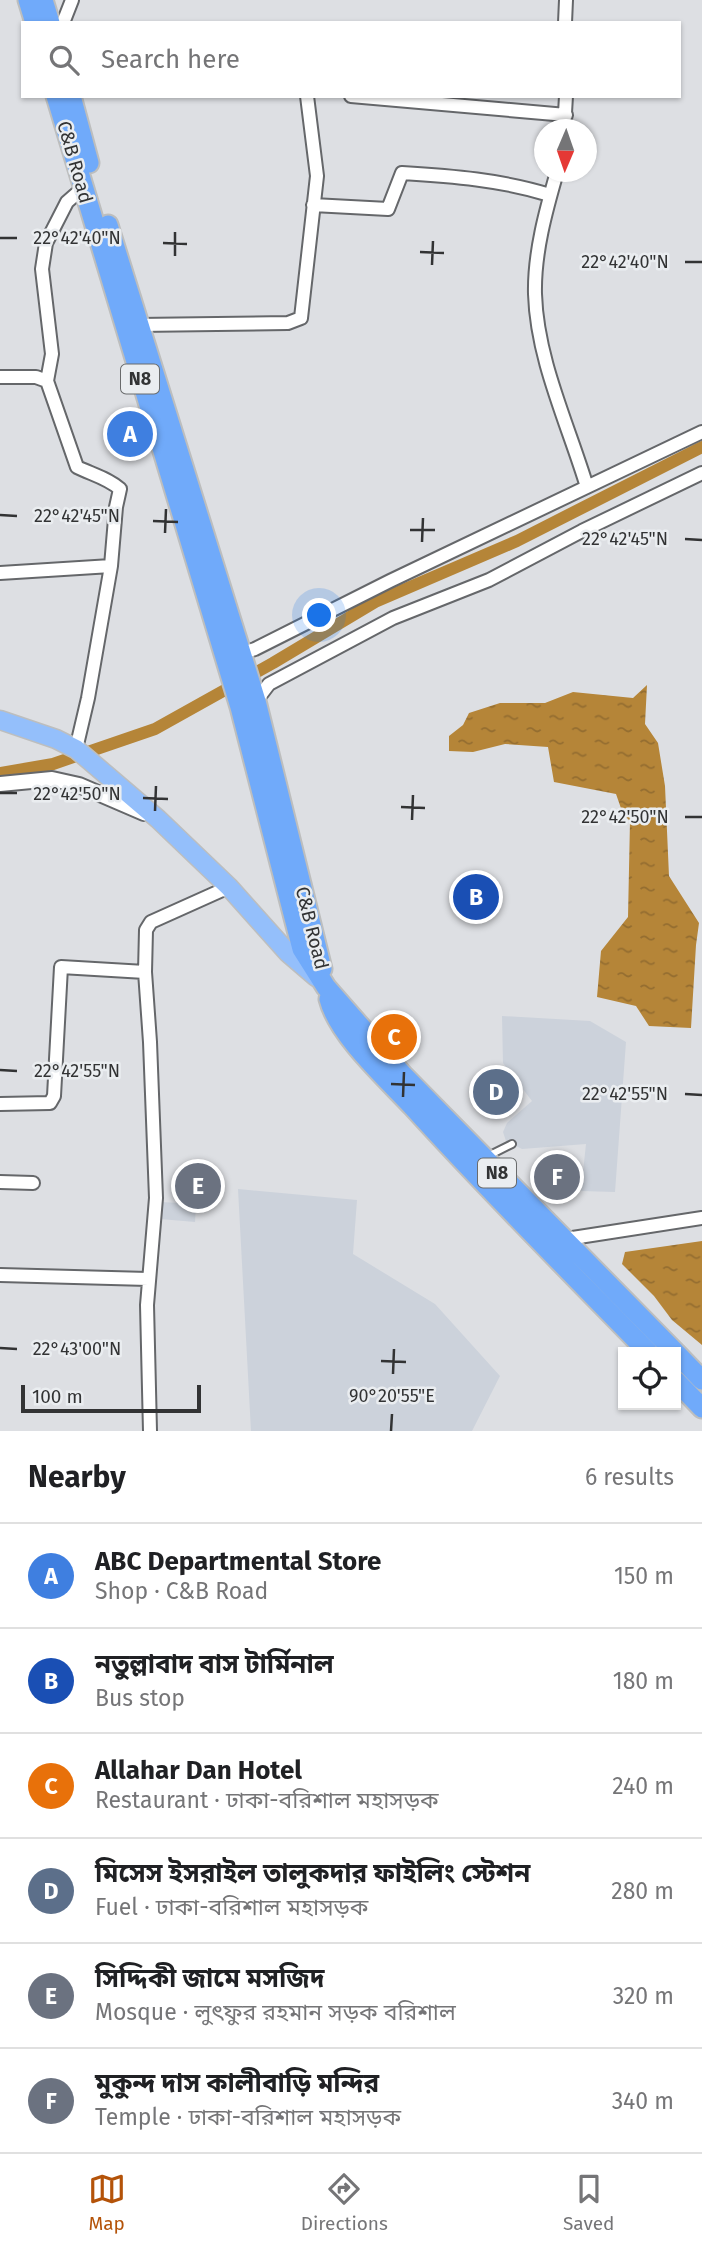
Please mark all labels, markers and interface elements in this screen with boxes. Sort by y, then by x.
search box [21,21,681,98]
icon: search [45,41,83,79]
text: Search here [101,44,240,75]
street label: C&B Road [52,118,98,206]
north arrow [534,119,597,182]
text: 22°42'40"N [33,227,121,249]
text: 22°42'40"N [581,251,669,273]
road number: N8 [121,365,159,394]
pin: A [107,408,153,460]
text: 22°42'45"N [34,505,120,527]
text: 22°42'45"N [582,528,668,550]
your location [302,598,336,632]
text: 22°42'50"N [33,783,121,805]
text: 22°42'50"N [581,806,669,828]
pin: B [453,871,499,923]
street label: C&B Road [291,884,333,972]
pin: C [371,1011,417,1063]
text: 22°42'55"N [34,1060,120,1082]
pin: D [473,1066,519,1118]
text: 22°42'55"N [582,1083,668,1105]
pin: F [534,1151,580,1203]
road number: N8 [478,1158,516,1188]
pin: E [175,1160,221,1212]
text: 22°43'00"N [33,1338,121,1360]
map controls [618,1347,681,1410]
button: locate [618,1347,681,1410]
scale bar [21,1382,201,1414]
text: 100 m [32,1385,83,1408]
text: 90°20'55"E [349,1385,435,1407]
text: Nearby [28,1459,126,1495]
text: 6 results [585,1463,674,1491]
text: ABC Departmental Store [95,1546,381,1577]
text: A [44,1562,58,1590]
text: 150 m [614,1562,674,1590]
text: Shop · C&B Road [95,1577,268,1605]
text: নতুল্লাবাদ বাস টার্মিনাল [95,1649,334,1680]
text: B [44,1667,58,1695]
text: 180 m [613,1667,674,1695]
text: Bus stop [95,1684,185,1712]
text: Allahar Dan Hotel [95,1755,302,1786]
text: C [44,1772,58,1800]
text: 240 m [612,1772,674,1800]
text: Restaurant · ঢাকা-বরিশাল মহাসড়ক [95,1786,439,1814]
text: মিসেস ইসরাইল তালুকদার ফাইলিং স্টেশন [95,1858,530,1889]
text: D [44,1877,58,1905]
text: 280 m [611,1877,674,1905]
text: Fuel · ঢাকা-বরিশাল মহাসড়ক [95,1893,368,1921]
text: সিদ্দিকী জামে মসজিদ [95,1963,325,1994]
text: E [45,1982,57,2010]
text: 320 m [613,1982,674,2010]
text: Mosque · লুৎফুর রহমান সড়ক বরিশাল [95,1998,456,2026]
text: মুকুন্দ দাস কালীবাড়ি মন্দির [95,2068,379,2099]
text: F [45,2087,57,2115]
text: 340 m [612,2087,674,2115]
text: Temple · ঢাকা-বরিশাল মহাসড়ক [95,2103,401,2131]
tab: Map [88,2170,126,2235]
tab: Directions [301,2170,388,2235]
tab: Saved [563,2170,614,2235]

